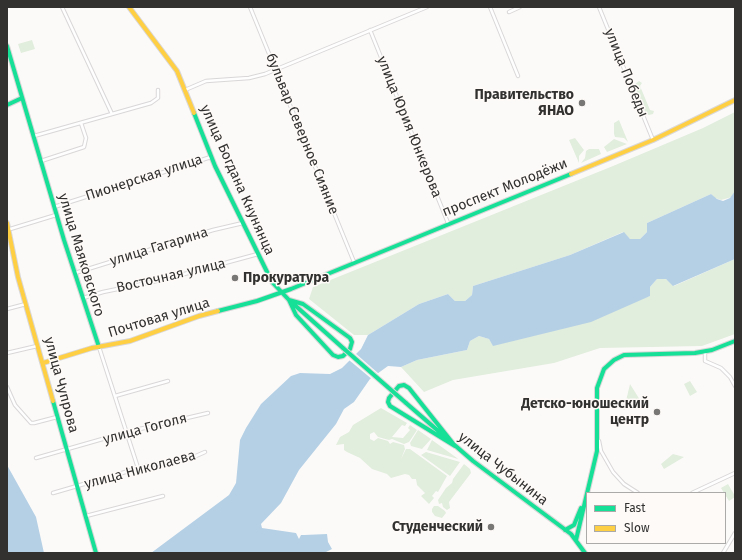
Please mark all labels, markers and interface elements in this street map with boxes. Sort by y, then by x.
street label: улица Победы [601,26,651,120]
street label: бульвар Северное Сияние [262,51,342,217]
street label: улица Юрия Юнкерова [373,54,445,200]
place label: Правительство ЯНАО [474,87,574,120]
marker: Правительство ЯНАО [577,98,587,108]
street label: улица Богдана Кнунянца [196,102,278,258]
street label: Пионерская улица [83,151,205,205]
street label: проспект Молодёжи [440,155,570,221]
street label: улица Маяковского [54,191,108,319]
street label: улица Гагарина [108,224,210,270]
street label: Восточная улица [115,255,227,297]
place label: Прокуратура [243,270,329,286]
marker: Прокуратура [230,273,240,283]
street label: Почтовая улица [106,295,212,341]
street label: улица Чупрова [40,335,82,435]
place label: Детско-юношеский центр [521,396,649,428]
marker: Детско-юношеский центр [652,407,662,417]
street label: улица Гоголя [101,410,189,448]
street label: улица Чубынина [455,429,551,509]
street label: улица Николаева [83,447,197,493]
legend [586,492,726,544]
text: Fast [624,501,646,515]
place label: Студенческий [392,519,483,535]
text: Slow [624,521,650,535]
marker: Студенческий [486,522,496,532]

